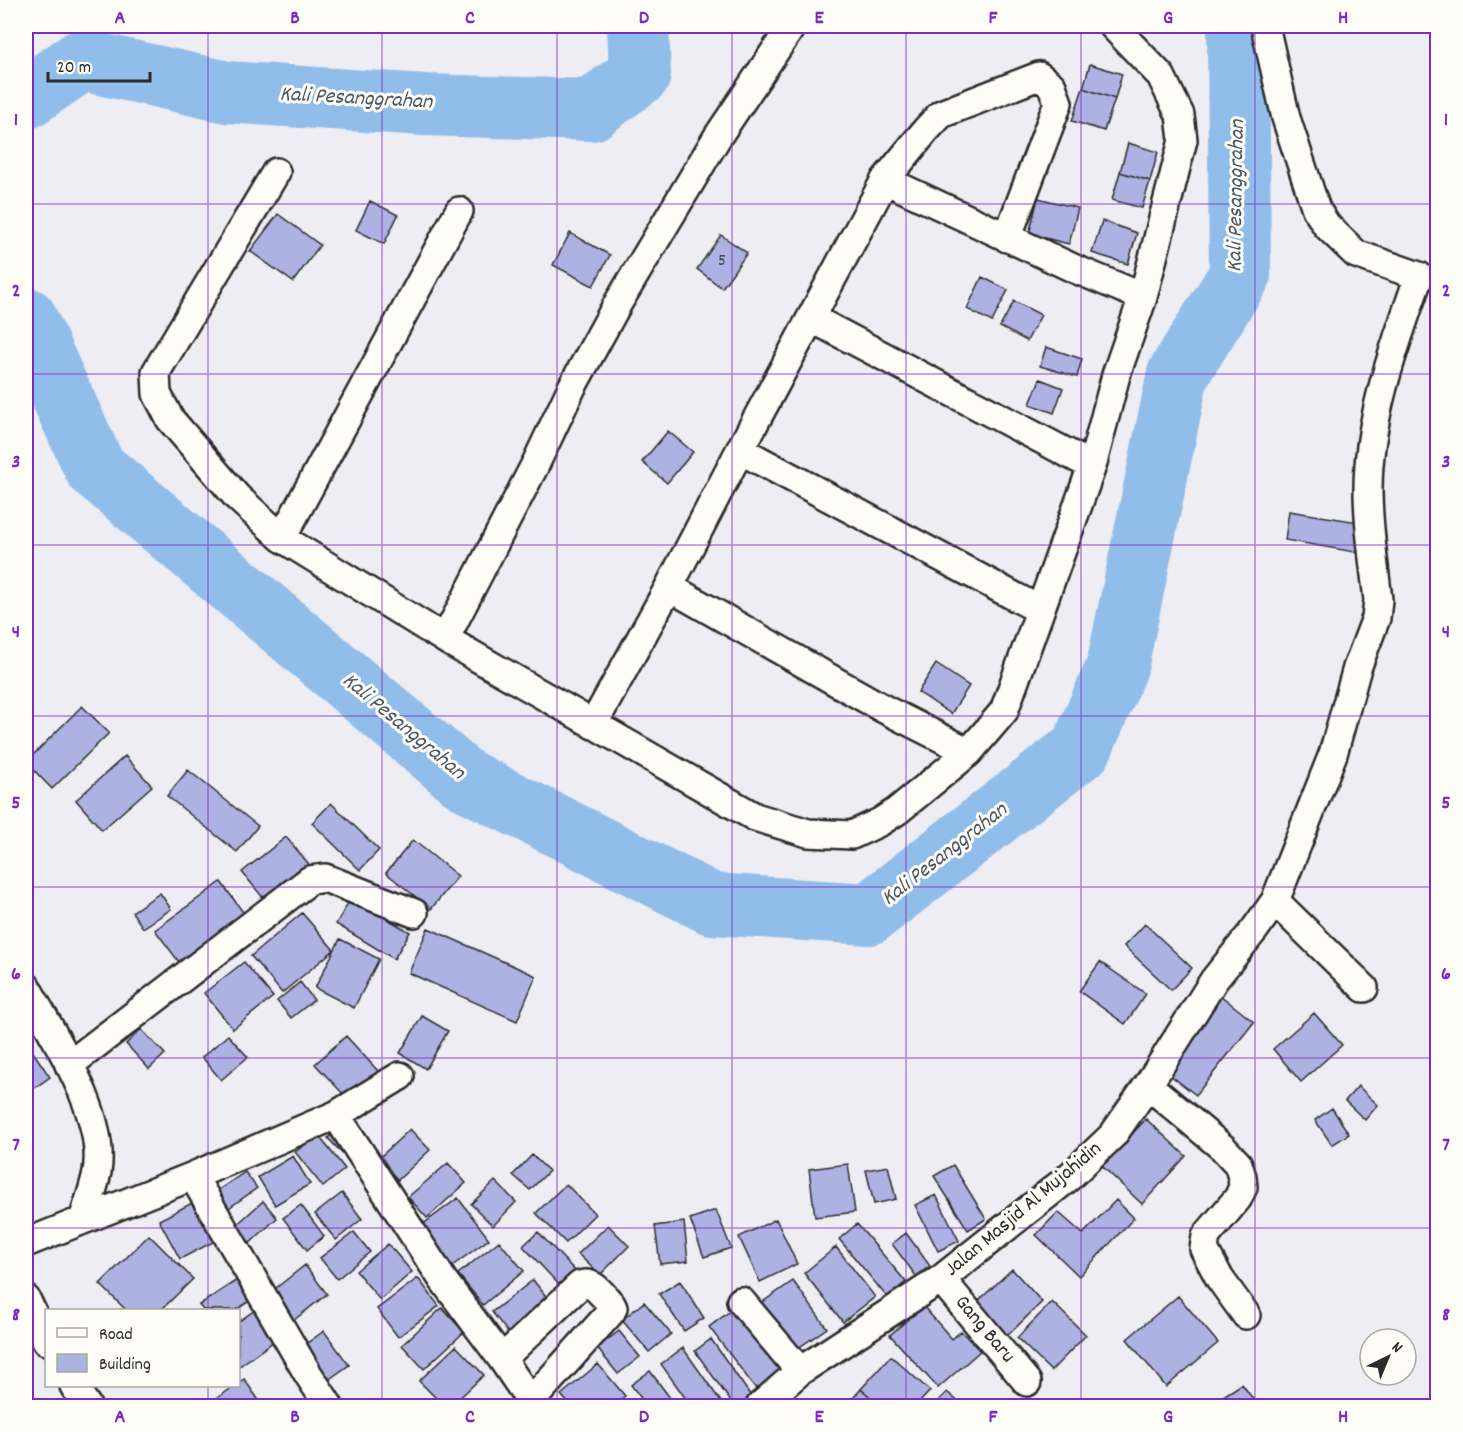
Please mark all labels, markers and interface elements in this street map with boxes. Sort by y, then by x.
text: A [115,5,126,33]
text: B [290,5,300,33]
text: C [465,5,475,33]
text: D [639,5,650,33]
text: E [814,5,824,33]
text: F [989,5,999,33]
text: G [1163,5,1173,33]
text: H [1338,5,1348,33]
scale bar [48,45,150,83]
text: 20 m [57,56,91,81]
water label: Kali Pesanggrahan [279,80,434,119]
text: 1 [14,107,18,135]
text: 1 [1444,107,1448,135]
water label: Kali Pesanggrahan [1220,119,1254,273]
house number: 5 [718,249,726,274]
text: 2 [12,278,20,306]
text: 2 [1442,278,1450,306]
text: 3 [12,449,20,477]
text: 3 [1442,449,1450,477]
text: 4 [12,619,20,647]
text: 4 [1442,619,1450,647]
water label: Kali Pesanggrahan [335,666,472,788]
text: 5 [11,790,21,818]
text: 5 [1441,790,1451,818]
water label: Kali Pesanggrahan [875,795,1015,914]
text: 6 [11,961,21,989]
text: 6 [1441,961,1451,989]
text: 7 [12,1132,20,1160]
text: 7 [1442,1132,1450,1160]
street label: Jalan Masjid Al Mujahidin [939,1135,1109,1285]
street label: Gang Baru [947,1289,1021,1371]
text: 8 [12,1302,20,1330]
text: 8 [1442,1302,1450,1330]
legend [45,1309,240,1387]
text: Road [99,1323,133,1348]
north arrow [1358,1327,1418,1387]
text: N [1386,1337,1407,1359]
text: Building [99,1353,151,1378]
text: A [115,1404,126,1432]
text: B [290,1404,300,1432]
text: C [465,1404,475,1432]
text: D [639,1404,650,1432]
text: E [814,1404,824,1432]
text: F [989,1404,999,1432]
text: G [1163,1404,1173,1432]
text: H [1338,1404,1348,1432]

